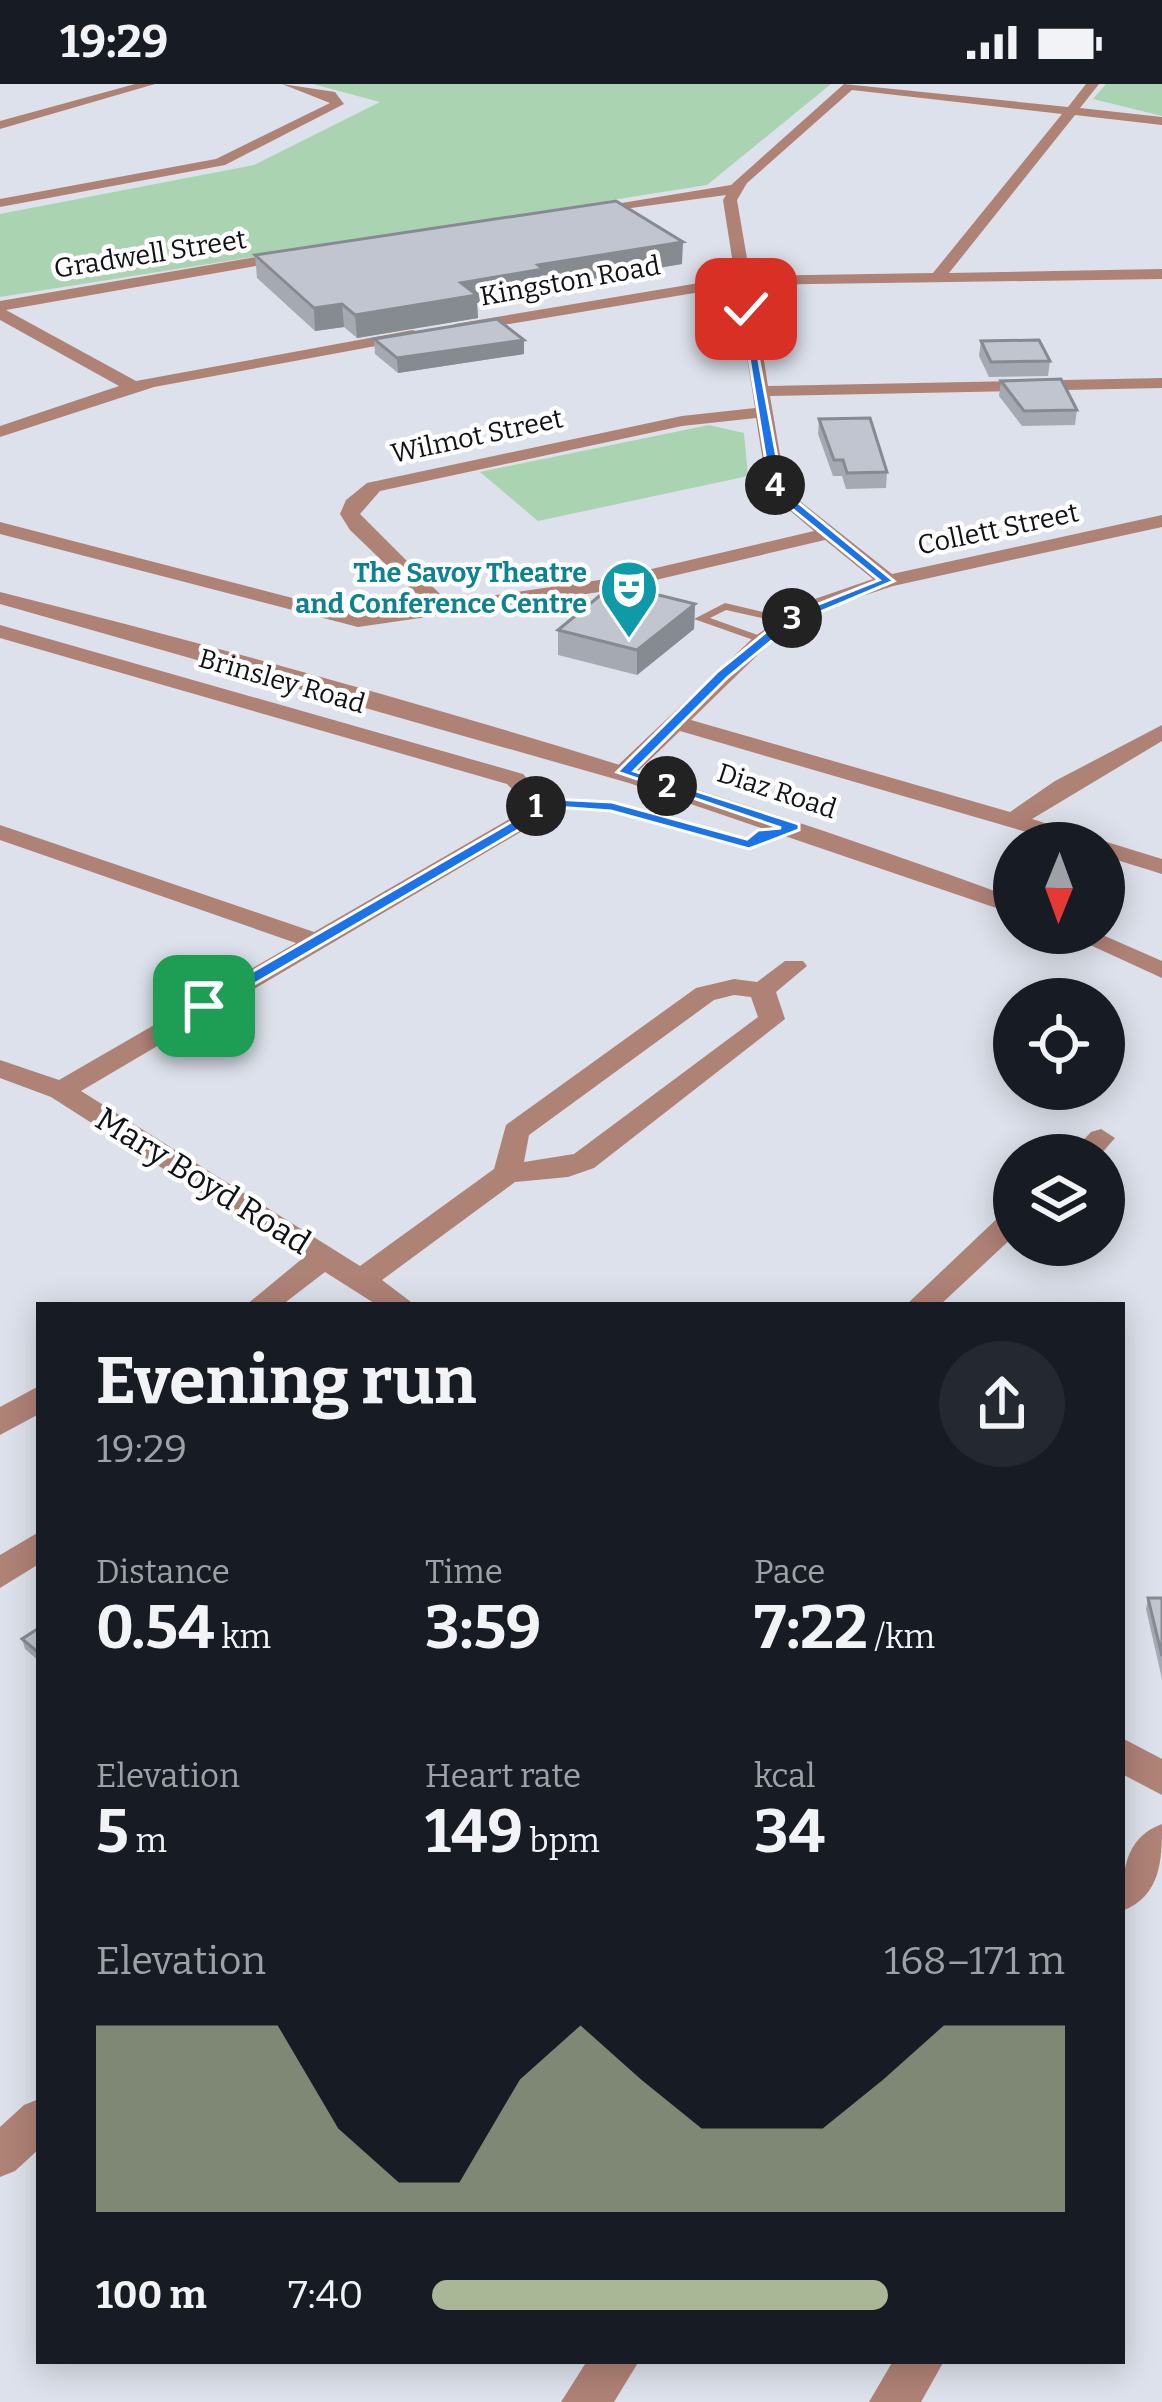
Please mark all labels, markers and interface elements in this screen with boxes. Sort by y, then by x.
text: 19:29 [60,15,168,69]
street label: Gradwell Street [52,223,249,285]
street label: Kingston Road [477,249,663,313]
pin [695,258,797,360]
icon: check [713,276,779,342]
street label: Wilmot Street [388,402,566,470]
pin: 4 [745,455,805,515]
text: 4 [765,465,785,505]
street label: Collett Street [915,496,1082,562]
place label: The Savoy Theatre and Conference Centre [295,557,587,620]
theatre icon: The Savoy Theatre and Conference Centre [598,558,660,640]
pin: 3 [762,588,822,648]
text: 3 [782,598,802,638]
street label: Brinsley Road [195,642,369,720]
pin: 2 [637,756,697,816]
street label: Diaz Road [713,757,841,825]
text: 2 [658,766,676,806]
pin: 1 [506,776,566,836]
text: 1 [529,786,543,826]
north arrow [993,822,1125,954]
map controls [993,822,1125,1266]
pin [153,955,255,1057]
icon: arrive [171,973,237,1039]
button: locate [993,978,1125,1110]
street label: Mary Boyd Road [88,1099,318,1263]
button: layers [993,1134,1125,1266]
text: Evening run [96,1341,477,1420]
button: share [939,1341,1065,1467]
text: 19:29 [96,1426,187,1472]
text: Distance [96,1552,230,1592]
text: Time [425,1552,503,1592]
text: Pace [754,1552,825,1592]
text: 0.54 [96,1592,215,1664]
text: 3:59 [425,1592,541,1664]
text: 7:22 [754,1592,868,1664]
text: km [215,1617,271,1657]
text: /km [868,1617,935,1657]
text: Elevation [96,1756,240,1796]
text: Heart rate [425,1756,581,1796]
text: kcal [754,1756,815,1796]
text: 5 [96,1796,129,1868]
text: 149 [425,1796,523,1868]
text: 34 [754,1796,825,1868]
text: m [129,1821,167,1861]
text: bpm [523,1821,600,1861]
text: Elevation [96,1938,266,1984]
text: 168–171 m [884,1938,1065,1984]
text: 100 m [96,2272,207,2318]
text: 7:40 [288,2272,364,2318]

